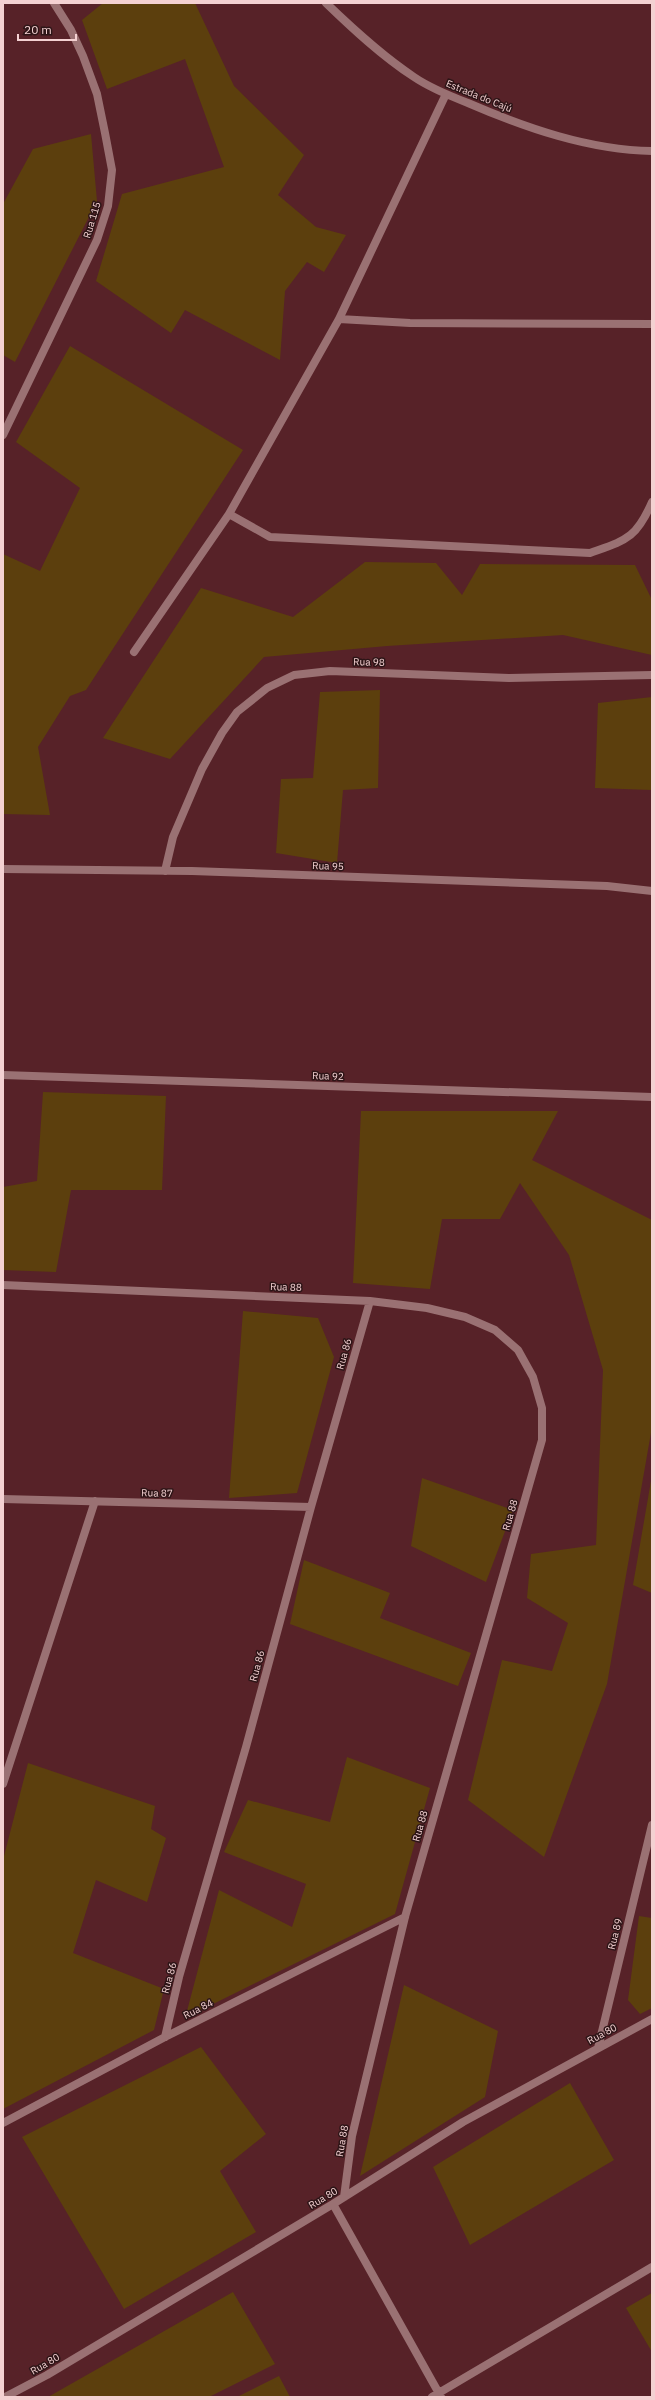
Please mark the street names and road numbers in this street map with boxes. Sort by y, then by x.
street label: Estrada do Cajú [444,77,514,115]
street label: Rua 115 [80,200,104,240]
street label: Rua 98 [353,655,385,669]
street label: Rua 95 [312,859,344,873]
street label: Rua 92 [312,1069,344,1083]
street label: Rua 88 [270,1280,302,1294]
street label: Rua 86 [333,1337,355,1371]
street label: Rua 87 [141,1486,173,1500]
street label: Rua 88 [499,1498,521,1532]
street label: Rua 86 [247,1649,267,1683]
street label: Rua 88 [409,1809,431,1843]
street label: Rua 89 [605,1917,625,1951]
street label: Rua 86 [159,1961,179,1995]
street label: Rua 84 [181,1996,215,2022]
street label: Rua 80 [585,2021,619,2047]
street label: Rua 88 [333,2124,351,2158]
street label: Rua 80 [306,2184,340,2212]
street label: Rua 80 [28,2350,62,2378]

